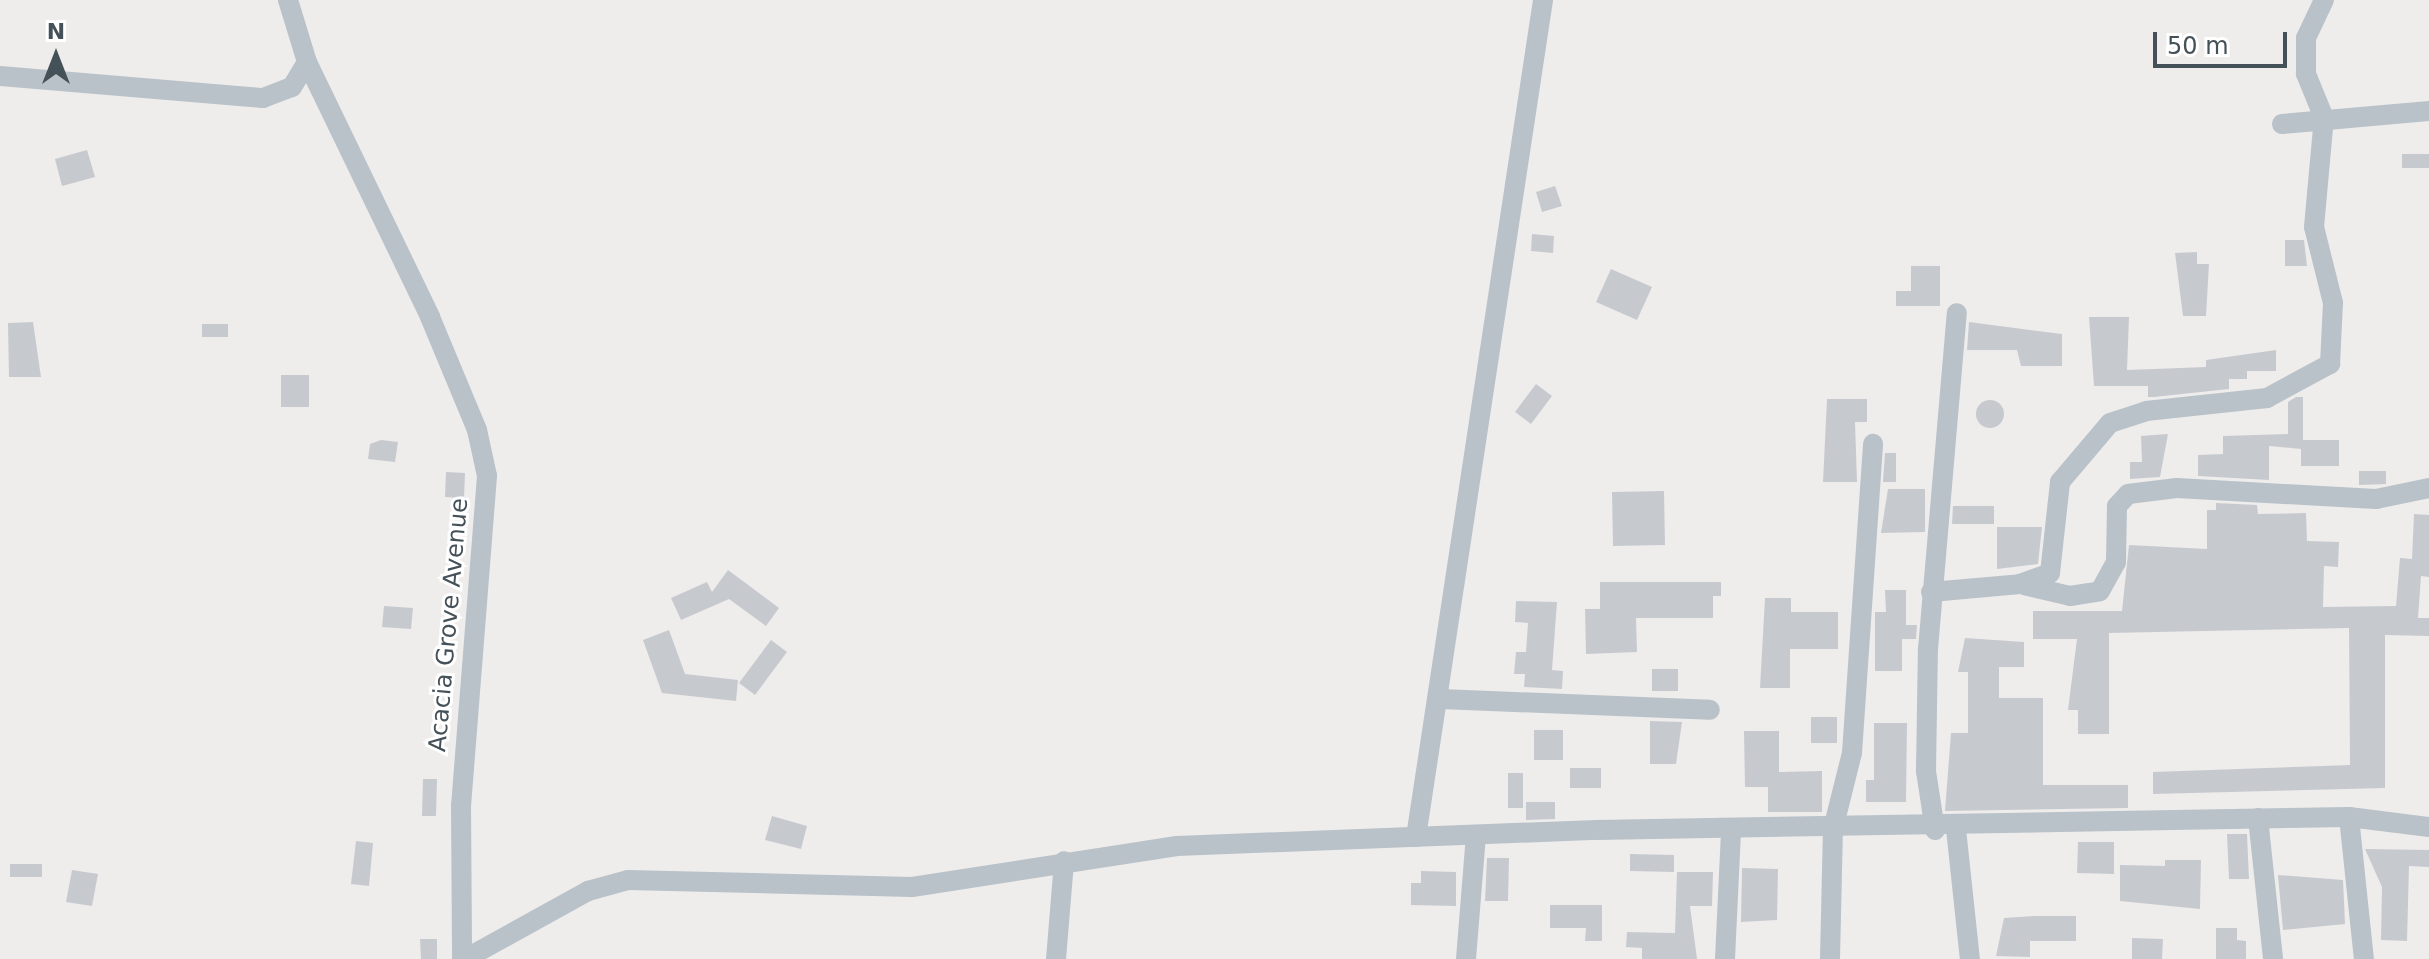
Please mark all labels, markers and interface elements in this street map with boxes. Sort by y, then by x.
north arrow [16,16,96,96]
scale bar [2157,16,2291,66]
text: N [47,19,65,44]
text: 50 m [2167,32,2229,60]
street label: Acacia Grove Avenue [424,497,474,753]

